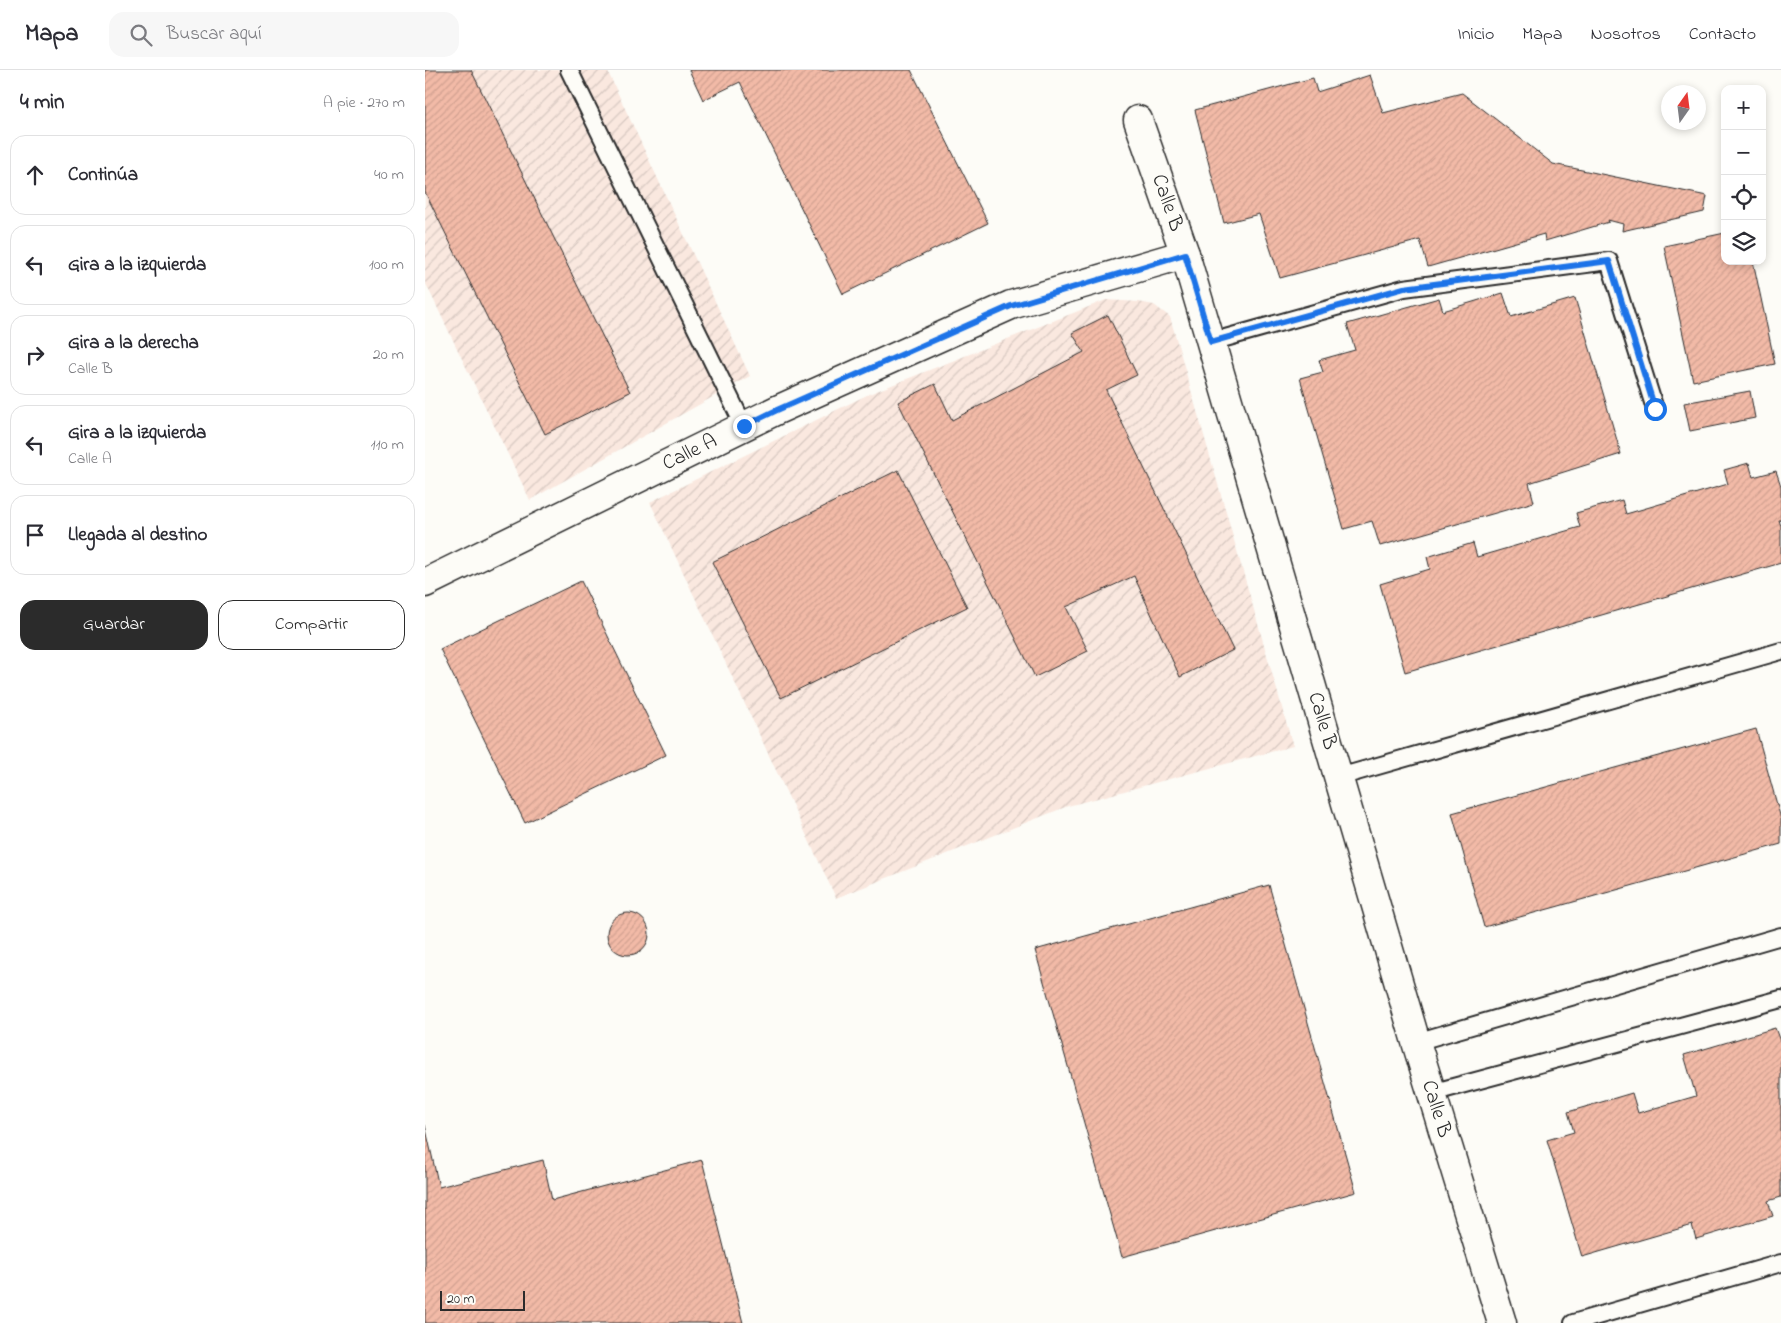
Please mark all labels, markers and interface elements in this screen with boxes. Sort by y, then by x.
search box [109,12,459,57]
text: Mapa [25,17,79,52]
icon: search [127,21,155,49]
text: Buscar aquí [167,21,262,48]
text: Inicio [1457,22,1494,48]
text: Mapa [1522,22,1563,48]
text: Nosotros [1591,22,1661,48]
text: Contacto [1689,22,1756,48]
north arrow [1661,85,1706,130]
map controls [1721,85,1766,265]
button: + [1721,85,1766,130]
text: 4 min [20,88,64,118]
text: A pie · 270 m [323,91,405,115]
button: − [1721,130,1766,175]
icon: ahead [21,161,49,189]
text: Continúa [68,162,138,189]
text: 40 m [374,163,404,187]
street label: Calle B [1143,170,1191,236]
button: locate [1721,175,1766,220]
button: layers [1721,220,1766,265]
icon: left [21,251,49,279]
text: Gira a la izquierda [68,252,206,279]
text: 100 m [369,253,404,277]
text: Gira a la derecha [68,330,199,357]
icon: right [21,341,49,369]
text: 20 m [373,343,404,367]
text: Calle B [68,357,113,381]
route start [1644,398,1667,421]
route end [733,415,756,438]
text: Gira a la izquierda [68,420,206,447]
street label: Calle A [658,427,722,479]
icon: left [21,431,49,459]
text: 110 m [370,433,404,457]
text: Calle A [68,447,112,471]
icon: arrive [21,521,49,549]
text: Llegada al destino [68,522,207,549]
button: Guardar [20,600,208,650]
button: Compartir [218,600,405,650]
street label: Calle B [1299,689,1345,753]
street label: Calle B [1413,1077,1459,1141]
scale bar [440,1288,525,1311]
text: 20 m [447,1289,474,1310]

